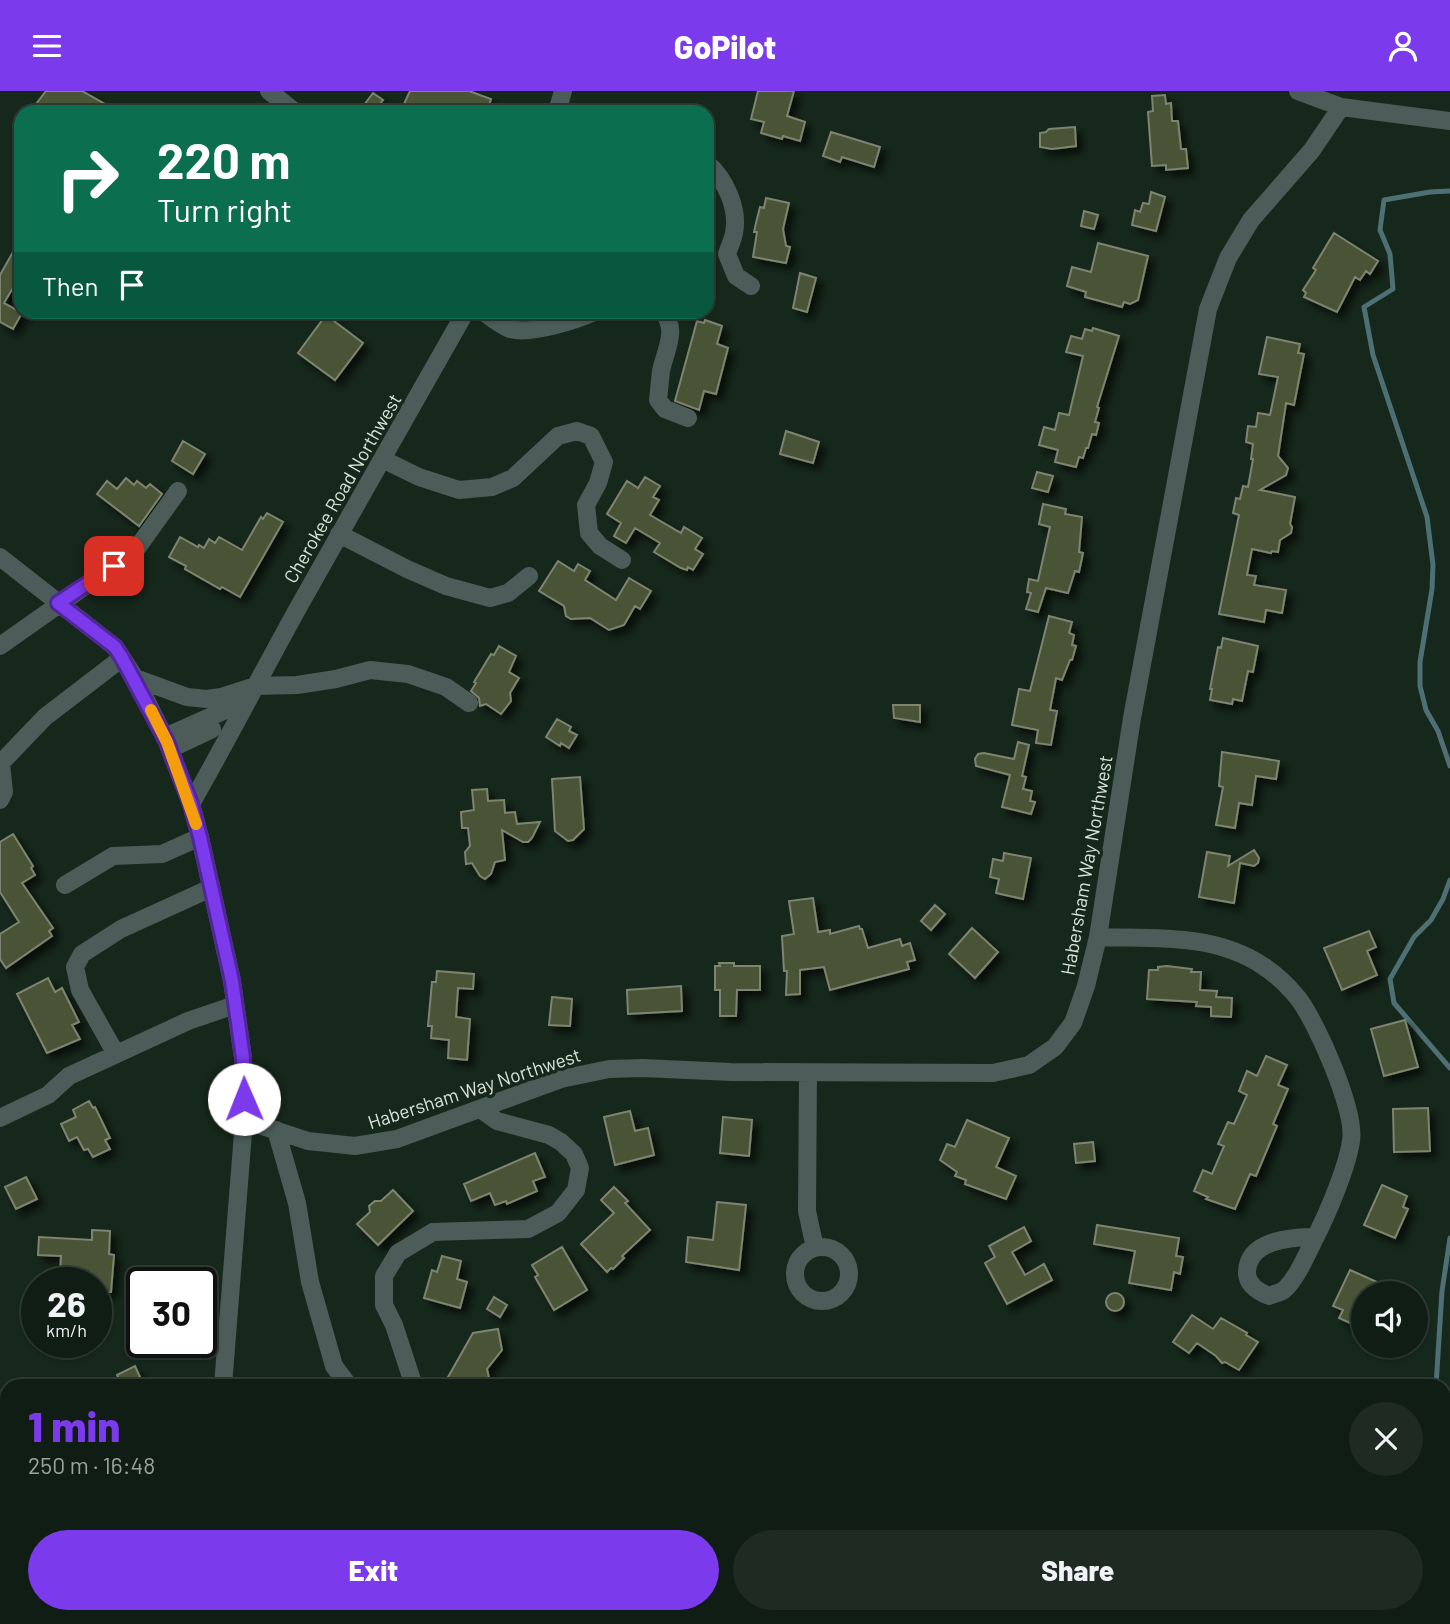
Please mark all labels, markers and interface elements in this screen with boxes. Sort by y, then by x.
icon: menu [28,27,66,65]
text: GoPilot [674,27,776,65]
icon: person [1384,27,1422,65]
text: 220 m [157,130,291,189]
icon: right [42,133,133,224]
text: Turn right [157,190,292,228]
icon: arrive [113,266,151,304]
text: Then [42,270,99,301]
street label: Cherokee Road Northwest [278,389,406,587]
pin [84,536,144,596]
icon: arrive [95,547,133,585]
street label: Habersham Way Northwest [1055,753,1117,977]
street label: Habersham Way Northwest [365,1043,583,1133]
position arrow [207,1062,281,1136]
speed limit sign: 30 [126,1267,217,1358]
map controls [1351,1281,1428,1358]
button: sound [1351,1281,1428,1358]
text: 26 [47,1282,86,1324]
text: km/h [46,1319,87,1341]
text: 1 min [28,1400,120,1450]
button: close [1349,1402,1423,1476]
text: 250 m · 16:48 [28,1451,155,1479]
button: Exit [28,1530,719,1610]
button: Share [733,1530,1423,1610]

